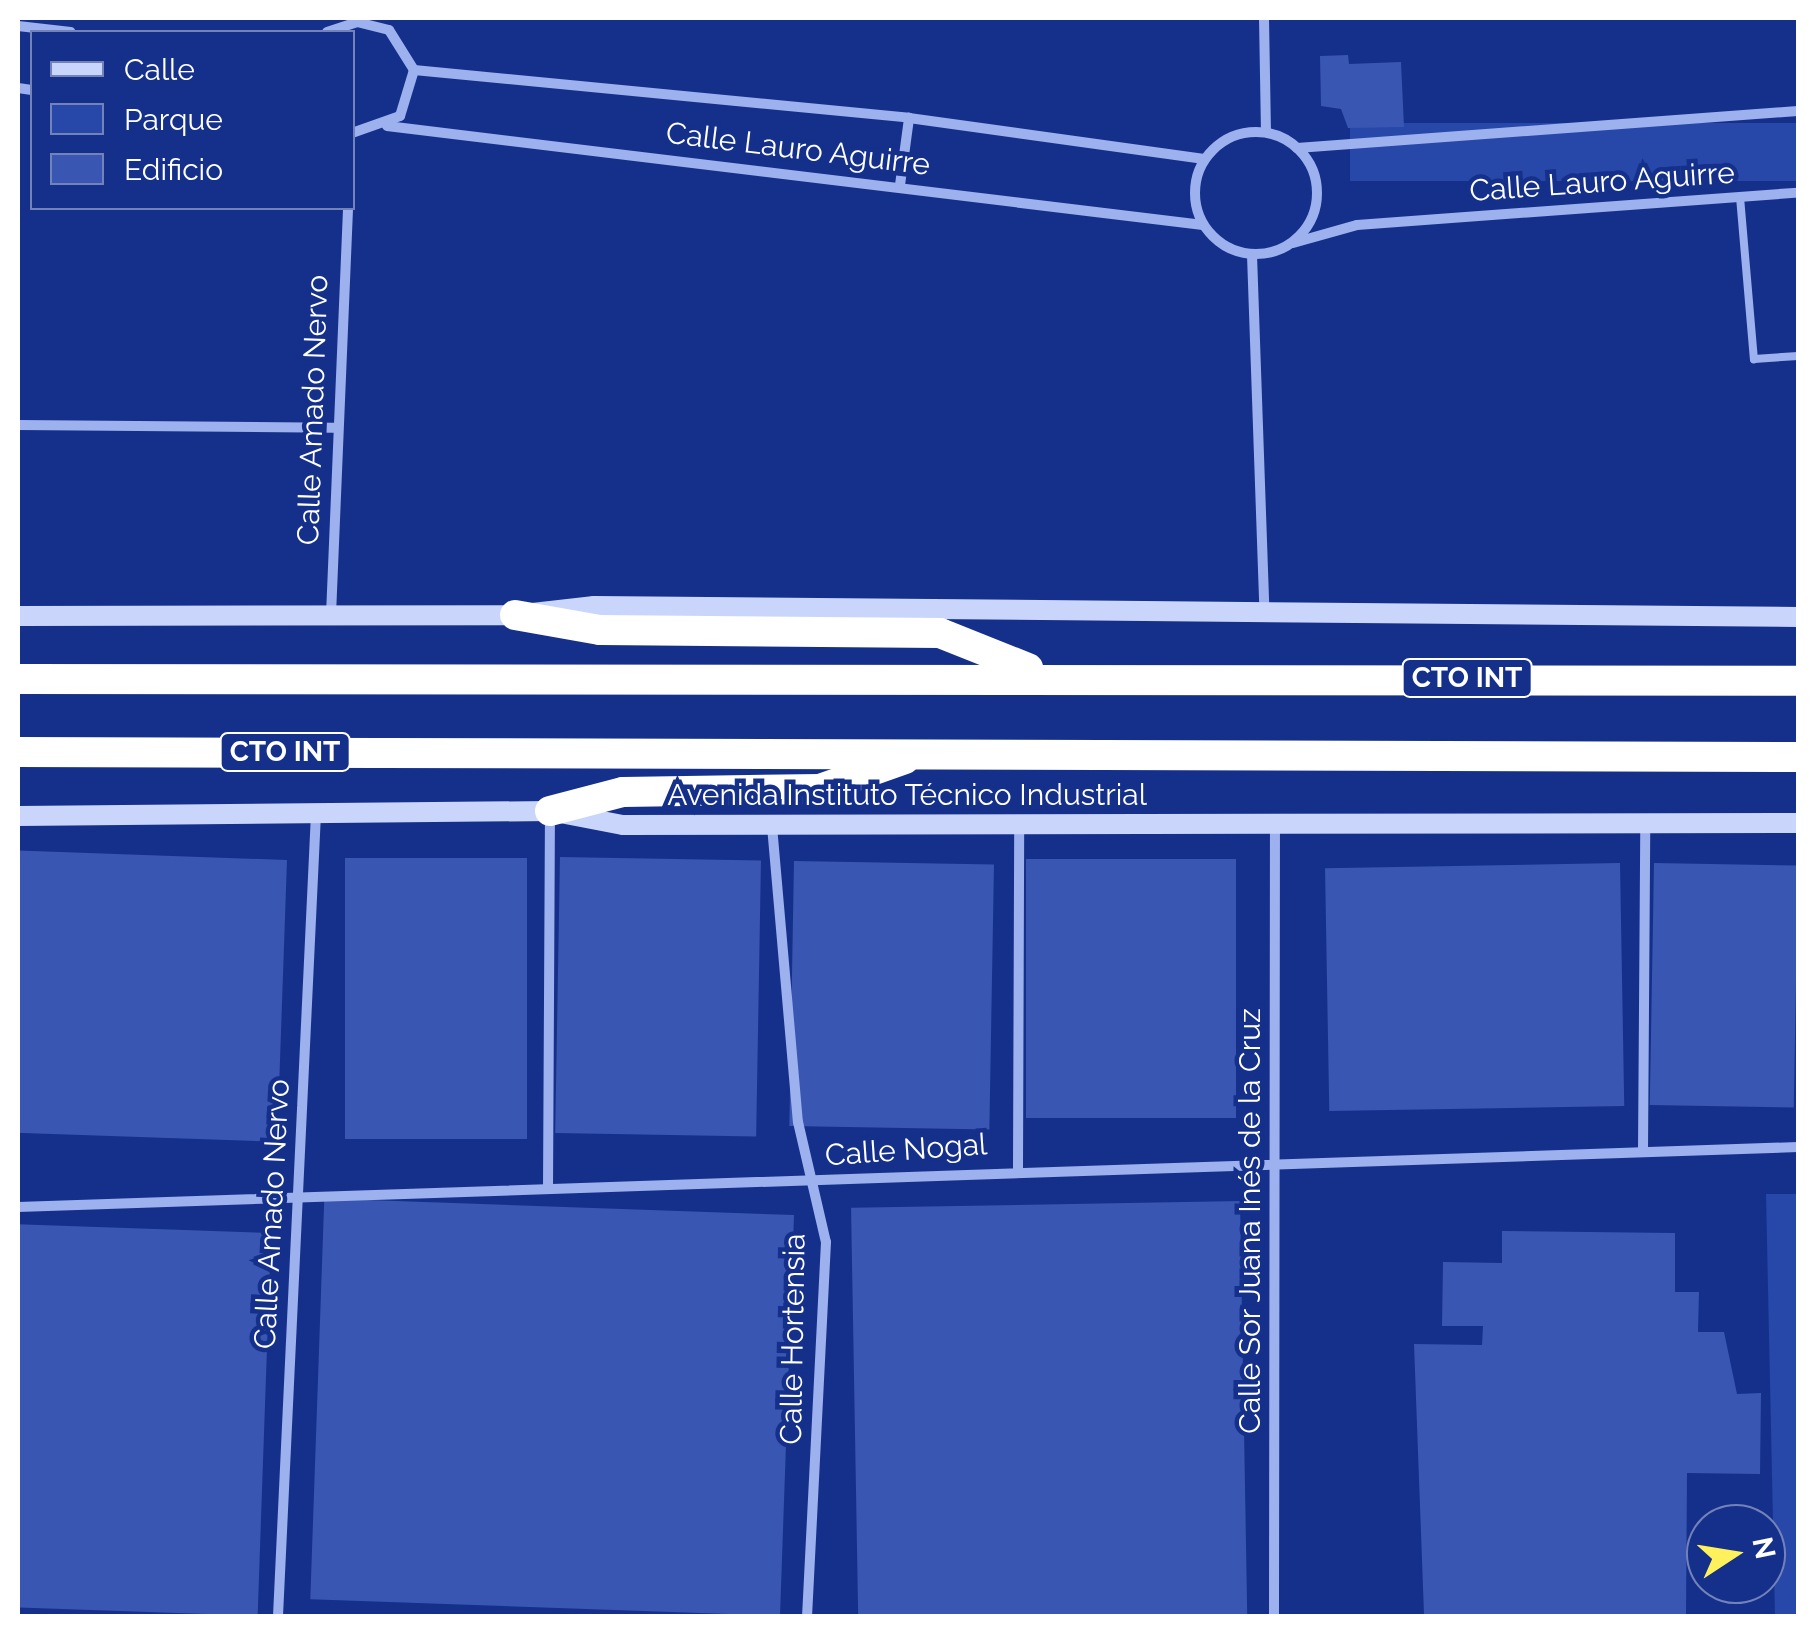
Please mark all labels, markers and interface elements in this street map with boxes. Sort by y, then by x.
legend [30,30,355,210]
text: Calle [124,52,195,87]
text: Parque [124,102,223,137]
street label: Calle Lauro Aguirre [663,115,933,183]
text: Edificio [124,152,223,187]
street label: Calle Lauro Aguirre [1468,155,1736,209]
street label: Calle Amado Nervo [290,274,336,546]
road number: CTO INT [1400,655,1534,701]
road number: CTO INT [218,729,352,775]
street label: Avenida Instituto Técnico Industrial [667,777,1147,813]
street label: Calle Sor Juana Inés de la Cruz [1232,1007,1268,1435]
street label: Calle Amado Nervo [247,1078,297,1350]
street label: Calle Nogal [824,1126,988,1174]
street label: Calle Hortensia [773,1233,813,1445]
north arrow [1686,1504,1786,1604]
text: N [1746,1534,1782,1562]

